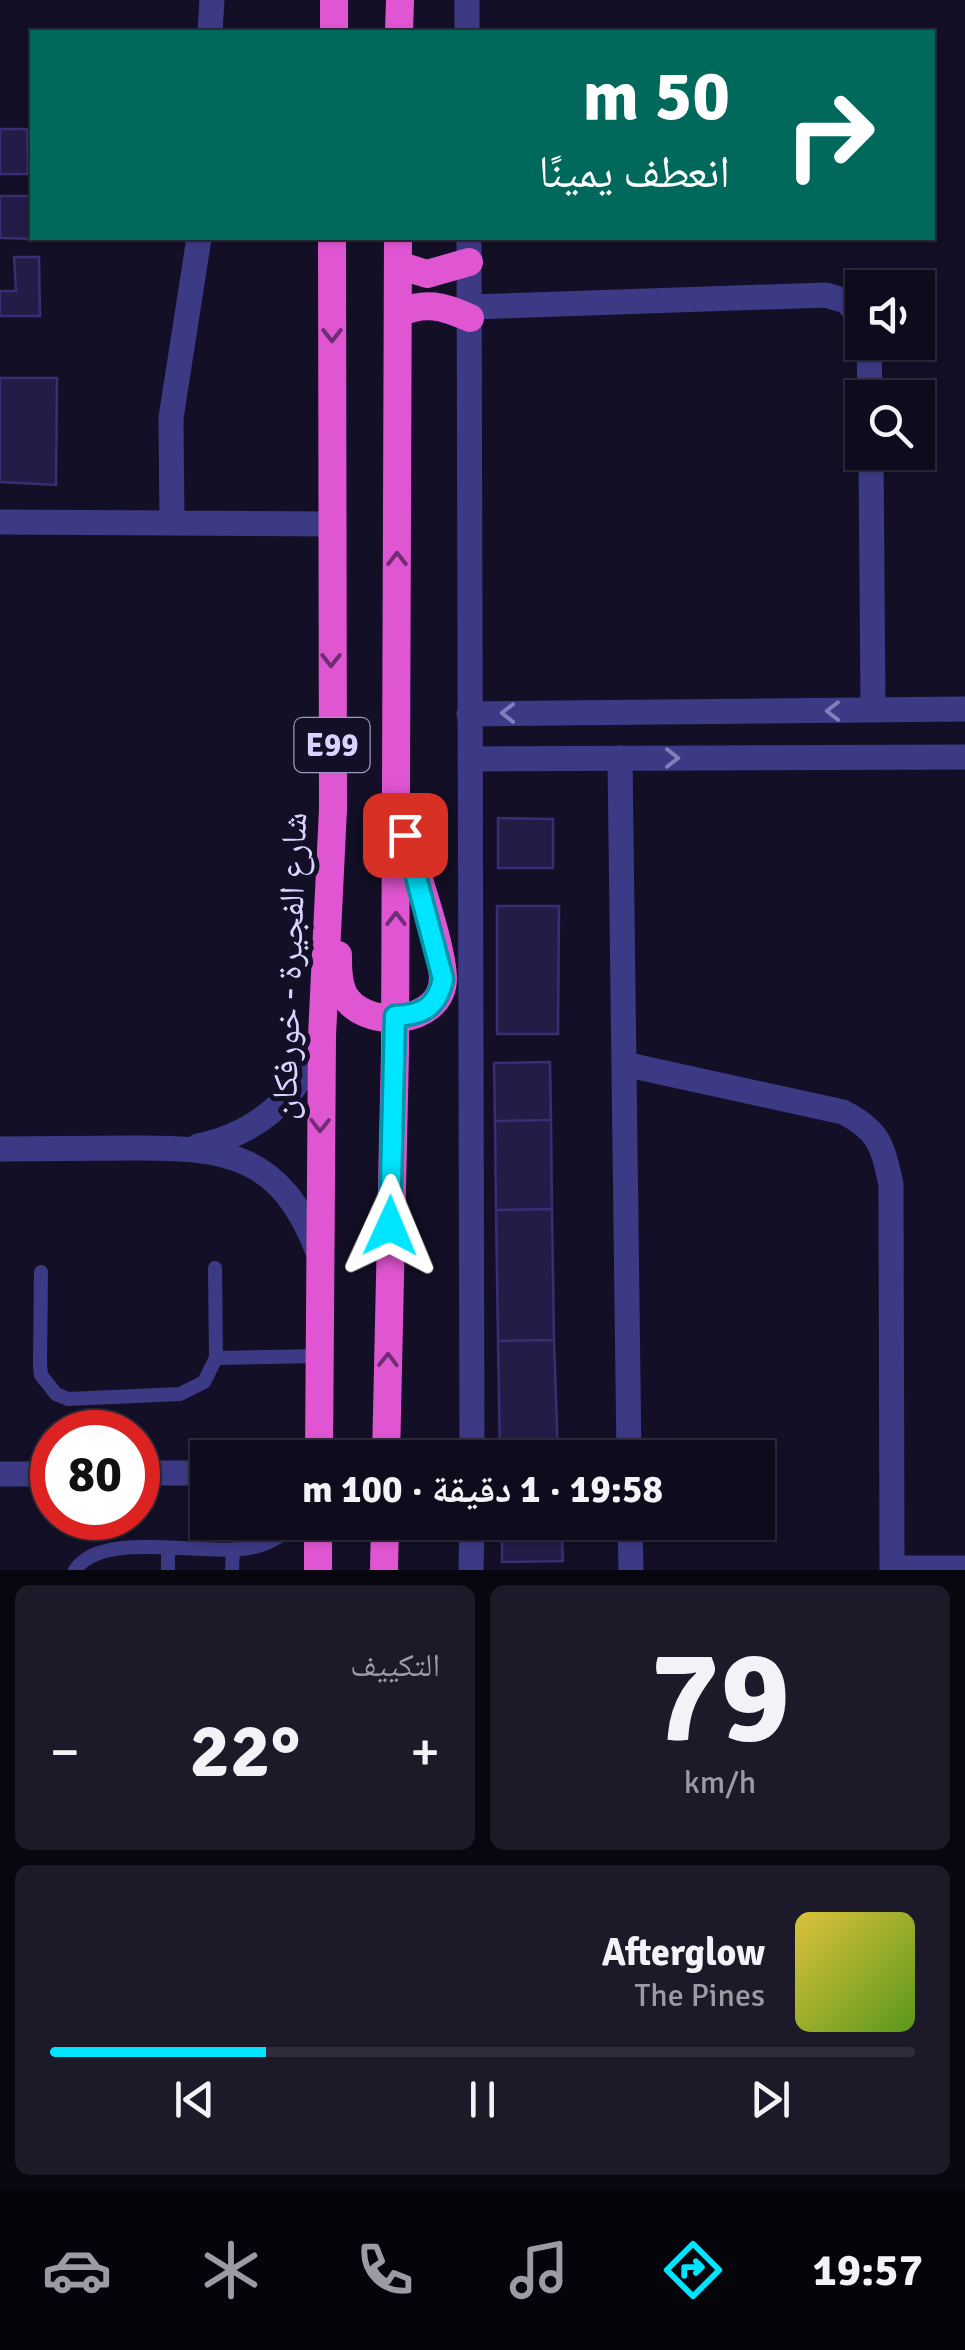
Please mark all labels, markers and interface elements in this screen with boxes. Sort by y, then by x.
text: 50 m [582,53,730,139]
icon: right [765,70,895,200]
text: انعطف يمينًا [539,145,730,200]
map controls [845,270,935,470]
button: sound [845,270,935,360]
one-way arrow [321,328,343,343]
button: search [845,380,935,470]
one-way arrow [386,551,408,566]
one-way arrow [320,652,342,668]
one-way arrow [824,700,840,721]
one-way arrow [499,702,514,724]
road number: E99 [294,718,370,772]
one-way arrow [666,747,681,769]
pin [363,793,448,878]
icon: arrive [378,808,433,863]
street label: شارع الفجيرة - خورفكان [263,811,316,1121]
one-way arrow [385,911,407,926]
one-way arrow [310,1117,331,1133]
position arrow [338,1174,442,1278]
one-way arrow [377,1352,399,1368]
speed limit sign: 80 [30,1410,160,1540]
text: 19:58 · 1 دقيقة · 100 m [302,1466,663,1513]
text: 79 [650,1618,790,1778]
text: التكييف [350,1646,440,1685]
text: 22° [190,1705,301,1798]
text: − [50,1718,80,1786]
text: + [410,1718,440,1786]
text: km/h [684,1763,756,1802]
text: Afterglow [602,1929,765,1976]
text: The Pines [634,1976,765,2015]
icon: previous [167,2072,222,2127]
icon: pause [455,2072,510,2127]
icon: next [743,2072,798,2127]
icon: car [42,2235,112,2305]
icon: climate [196,2235,266,2305]
icon: phone [350,2235,420,2305]
icon: music [504,2235,574,2305]
icon: directions [658,2235,728,2305]
text: 19:57 [813,2243,923,2298]

